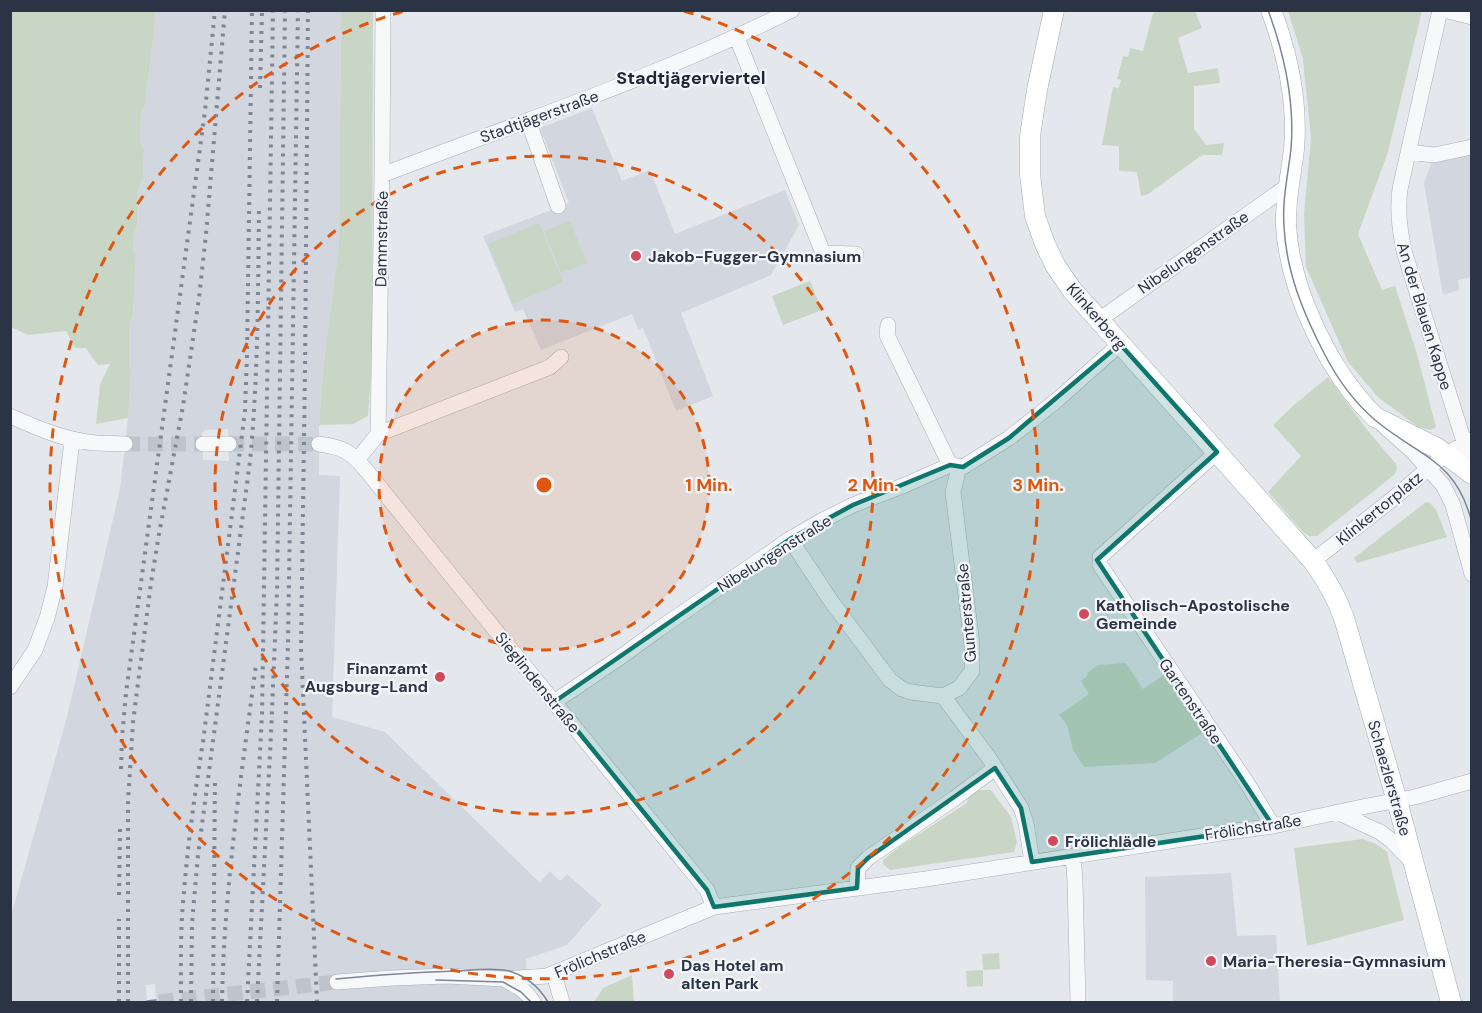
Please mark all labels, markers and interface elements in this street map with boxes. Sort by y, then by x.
district label: Stadtjägerviertel [616,66,766,90]
street label: Stadtjägerstraße [477,85,601,148]
street label: Dammstraße [370,191,393,287]
street label: Nibelungenstraße [1134,206,1253,299]
street label: An der Blauen Kappe [1392,240,1457,393]
place label: Jakob-Fugger-Gymnasium [648,246,861,267]
marker: Jakob-Fugger-Gymnasium [629,249,643,263]
street label: Klinkerberg [1062,278,1132,354]
street label: Klinkertorplatz [1332,467,1427,550]
text: 1 Min. [685,473,733,497]
text: 2 Min. [847,473,899,497]
text: 3 Min. [1012,473,1064,497]
centre of rings [534,475,554,495]
street label: Nibelungenstraße [713,510,835,597]
street label: Gunterstraße [952,562,981,663]
place label: Katholisch-Apostolische Gemeinde [1096,595,1290,634]
marker: Katholisch-Apostolische Gemeinde [1077,607,1091,621]
street label: Sieglindenstraße [490,628,585,737]
street label: Gartenstraße [1154,654,1227,748]
place label: Finanzamt Augsburg-Land [305,658,428,697]
marker: Finanzamt Augsburg-Land [433,670,447,684]
street label: Schaezlerstraße [1363,718,1416,838]
street label: Frölichstraße [1203,810,1303,845]
place label: Frölichlädle [1065,831,1156,852]
marker: Frölichlädle [1046,834,1060,848]
street label: Frölichstraße [551,926,649,983]
place label: Maria-Theresia-Gymnasium [1223,951,1446,972]
marker: Maria-Theresia-Gymnasium [1204,954,1218,968]
place label: Das Hotel am alten Park [681,955,784,994]
marker: Das Hotel am alten Park [662,967,676,981]

